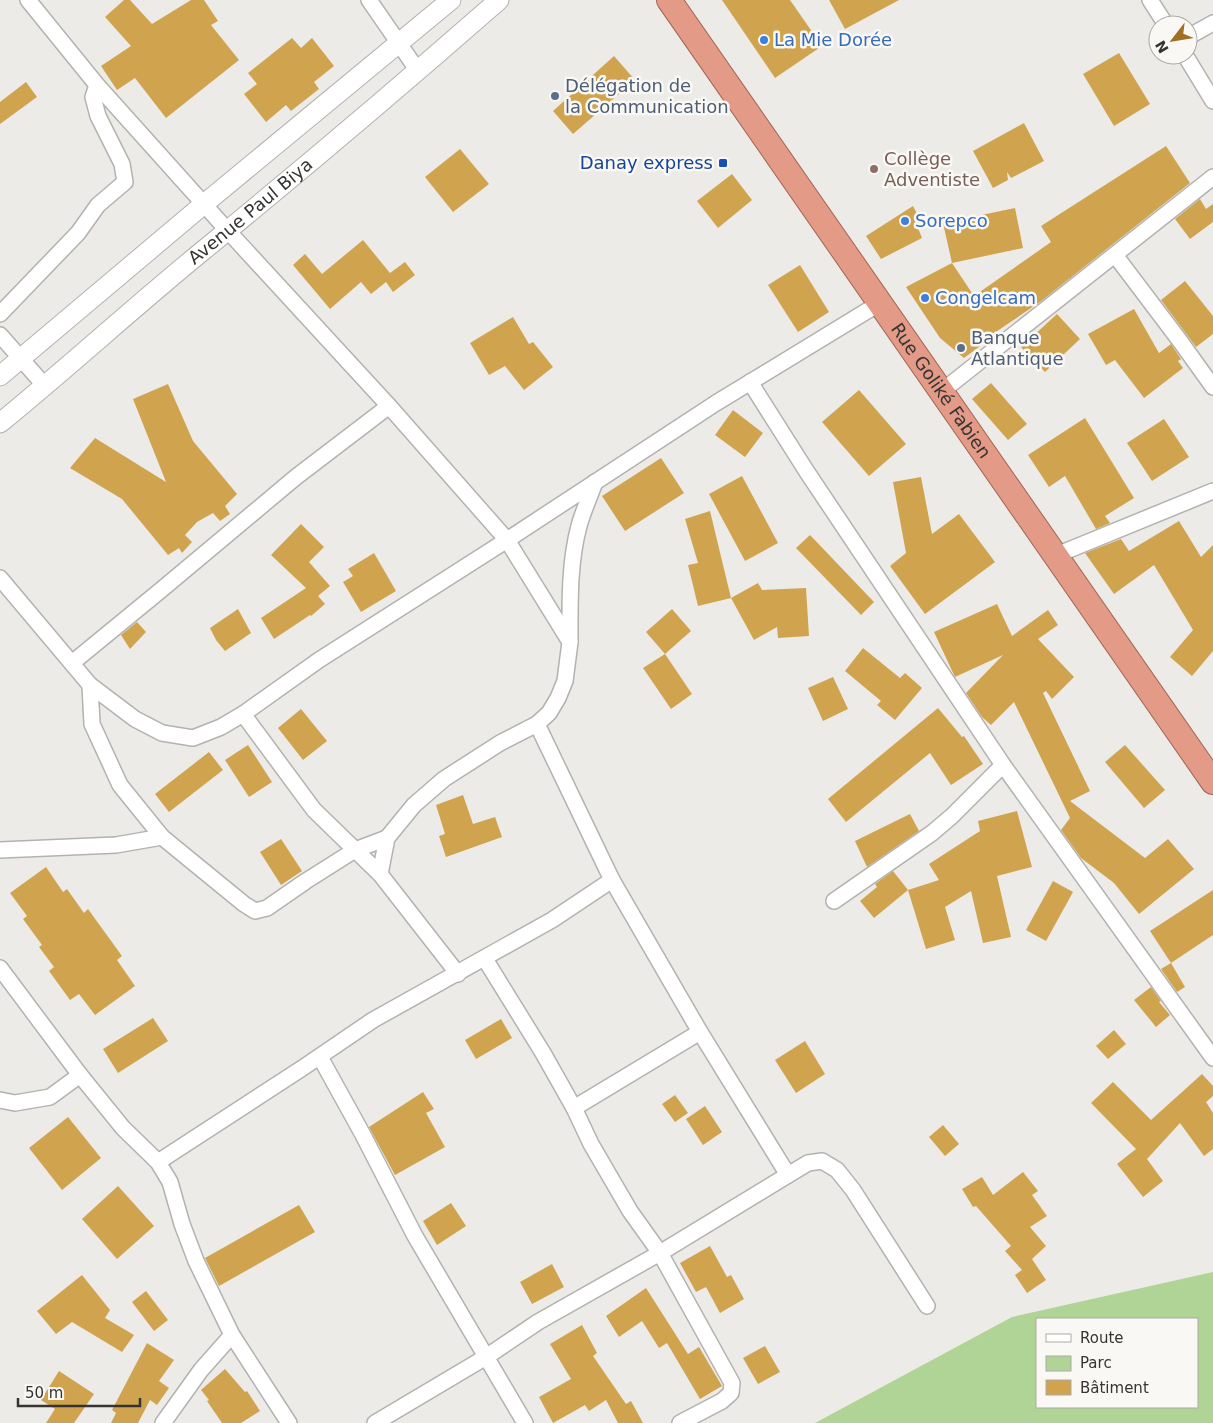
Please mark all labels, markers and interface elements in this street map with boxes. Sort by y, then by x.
north arrow [1148,15,1198,65]
place label: La Mie Dorée [774,29,892,50]
marker: La Mie Dorée [758,34,770,46]
text: N [1152,38,1172,56]
place label: Délégation de la Communication [565,75,729,117]
marker: Délégation de la Communication [549,90,561,102]
place label: Collège Adventiste [884,148,980,190]
place label: Danay express [580,152,713,173]
street label: Avenue Paul Biya [184,153,317,268]
marker: Danay express [717,157,729,169]
marker: Collège Adventiste [868,163,880,175]
place label: Sorepco [915,210,988,231]
marker: Sorepco [899,215,911,227]
place label: Congelcam [935,287,1036,308]
marker: Congelcam [919,292,931,304]
street label: Rue Goliké Fabien [887,319,996,462]
place label: Banque Atlantique [971,327,1063,369]
marker: Banque Atlantique [955,342,967,354]
legend [1036,1318,1198,1408]
text: Route [1080,1329,1124,1347]
text: Parc [1080,1354,1112,1372]
scale bar [18,1376,140,1408]
text: Bâtiment [1080,1379,1149,1397]
text: 50 m [25,1384,63,1402]

